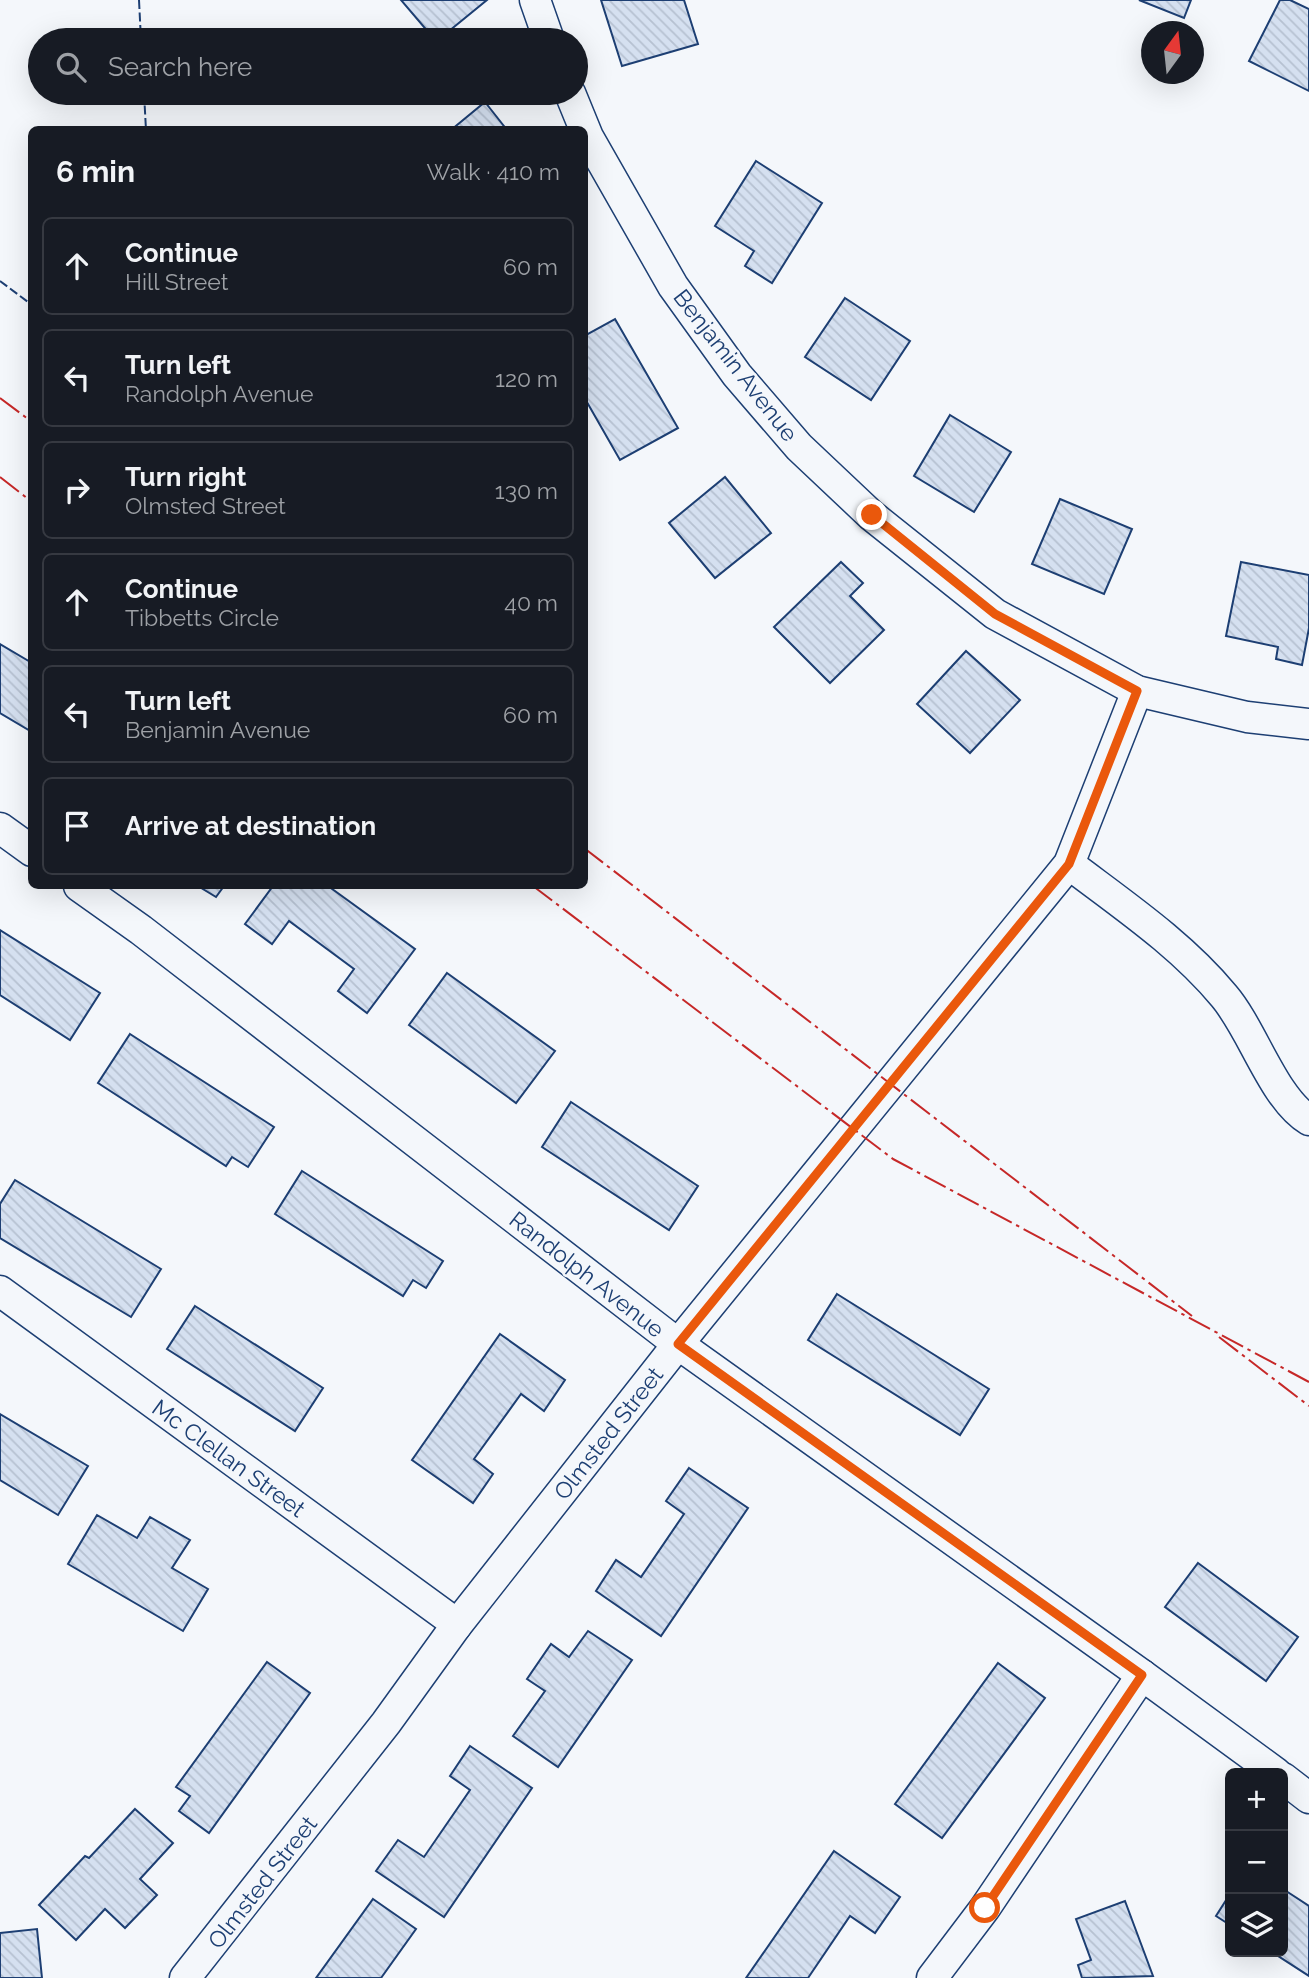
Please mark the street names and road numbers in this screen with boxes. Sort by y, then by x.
street label: Benjamin Avenue [668,284,804,446]
street label: Randolph Avenue [504,1205,670,1343]
street label: Olmsted Street [548,1361,668,1505]
street label: Mc Clellan Street [147,1394,311,1523]
street label: Olmsted Street [202,1810,322,1954]

